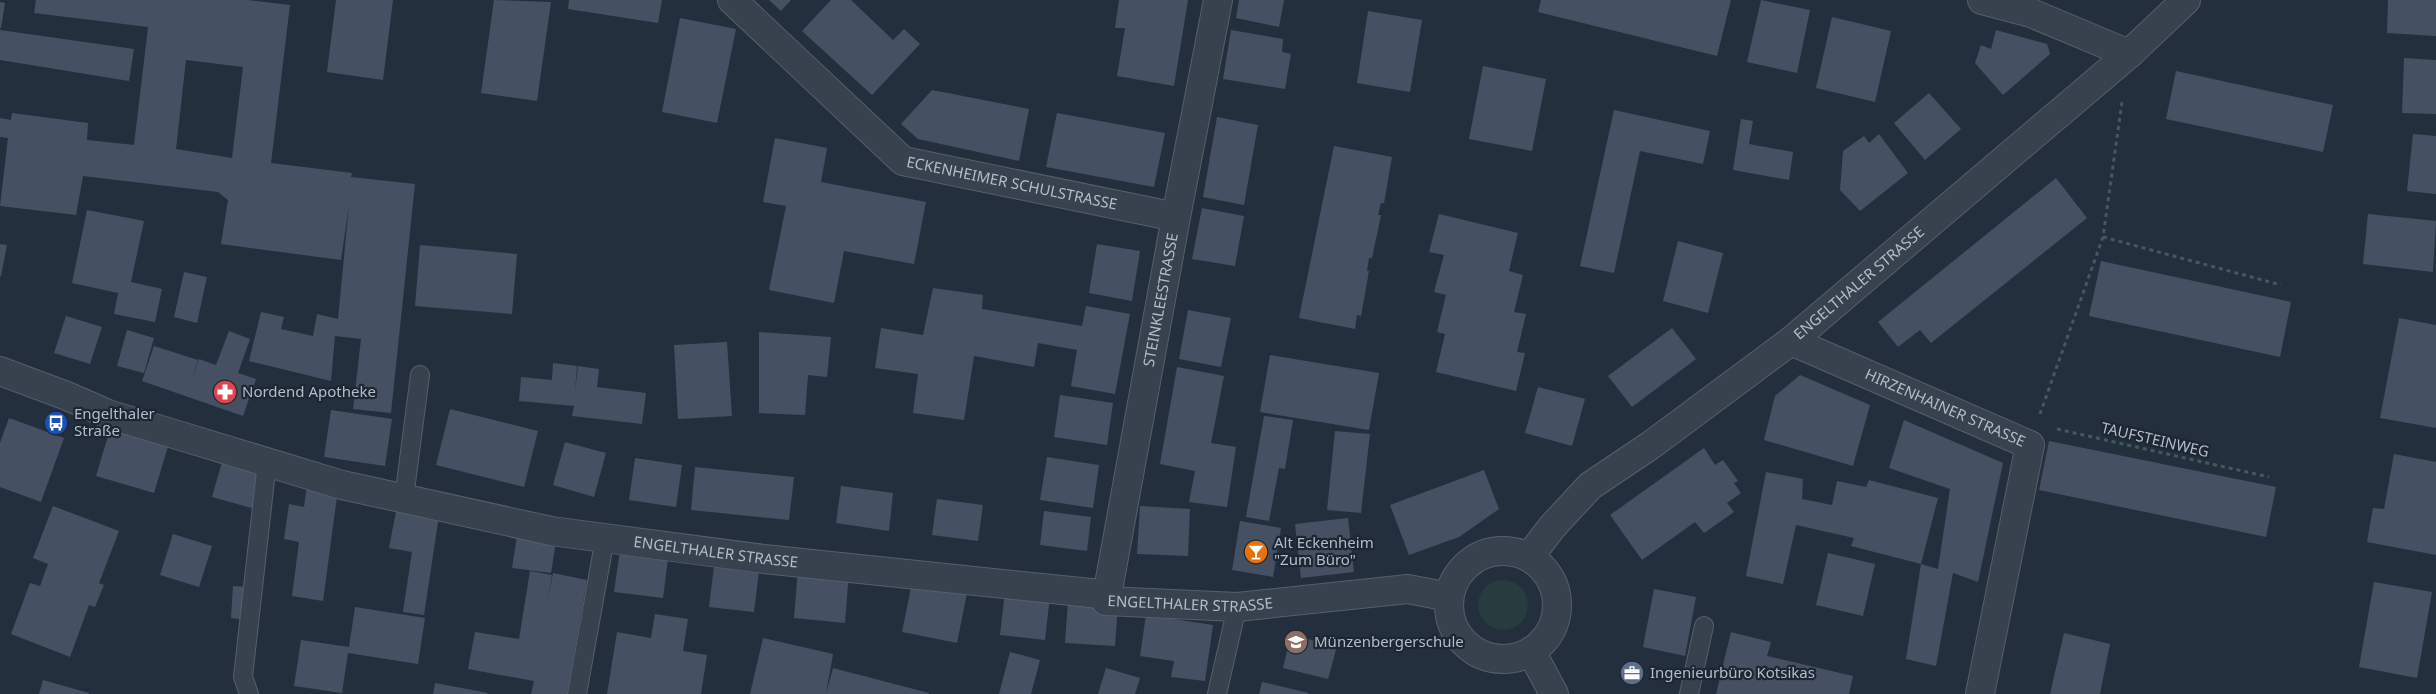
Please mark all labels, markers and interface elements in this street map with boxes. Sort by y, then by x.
street label: ECKENHEIMER SCHULSTRASSE [905,151,1119,214]
street label: ENGELTHALER STRASSE [1789,221,1928,344]
street label: STEINKLEESTRASSE [1138,231,1182,368]
street label: HIRZENHAINER STRASSE [1862,363,2029,451]
pharmacy icon: Nordend Apotheke [212,379,238,405]
place label: Nordend Apotheke [242,381,376,401]
place label: Engelthaler Straße [74,403,155,440]
bus stop icon: Engelthaler Straße [43,410,69,436]
street label: TAUFSTEINWEG [2099,417,2211,461]
street label: ENGELTHALER STRASSE [633,531,799,571]
place label: Alt Eckenheim "Zum Büro" [1274,532,1374,569]
bar icon: Alt Eckenheim "Zum Büro" [1243,539,1269,565]
street label: ENGELTHALER STRASSE [1107,590,1274,616]
school or university icon: Münzenbergerschule [1283,629,1309,655]
place label: Münzenbergerschule [1314,631,1464,651]
office icon: Ingenieurbüro Kotsikas [1619,660,1645,686]
place label: Ingenieurbüro Kotsikas [1650,662,1815,682]

